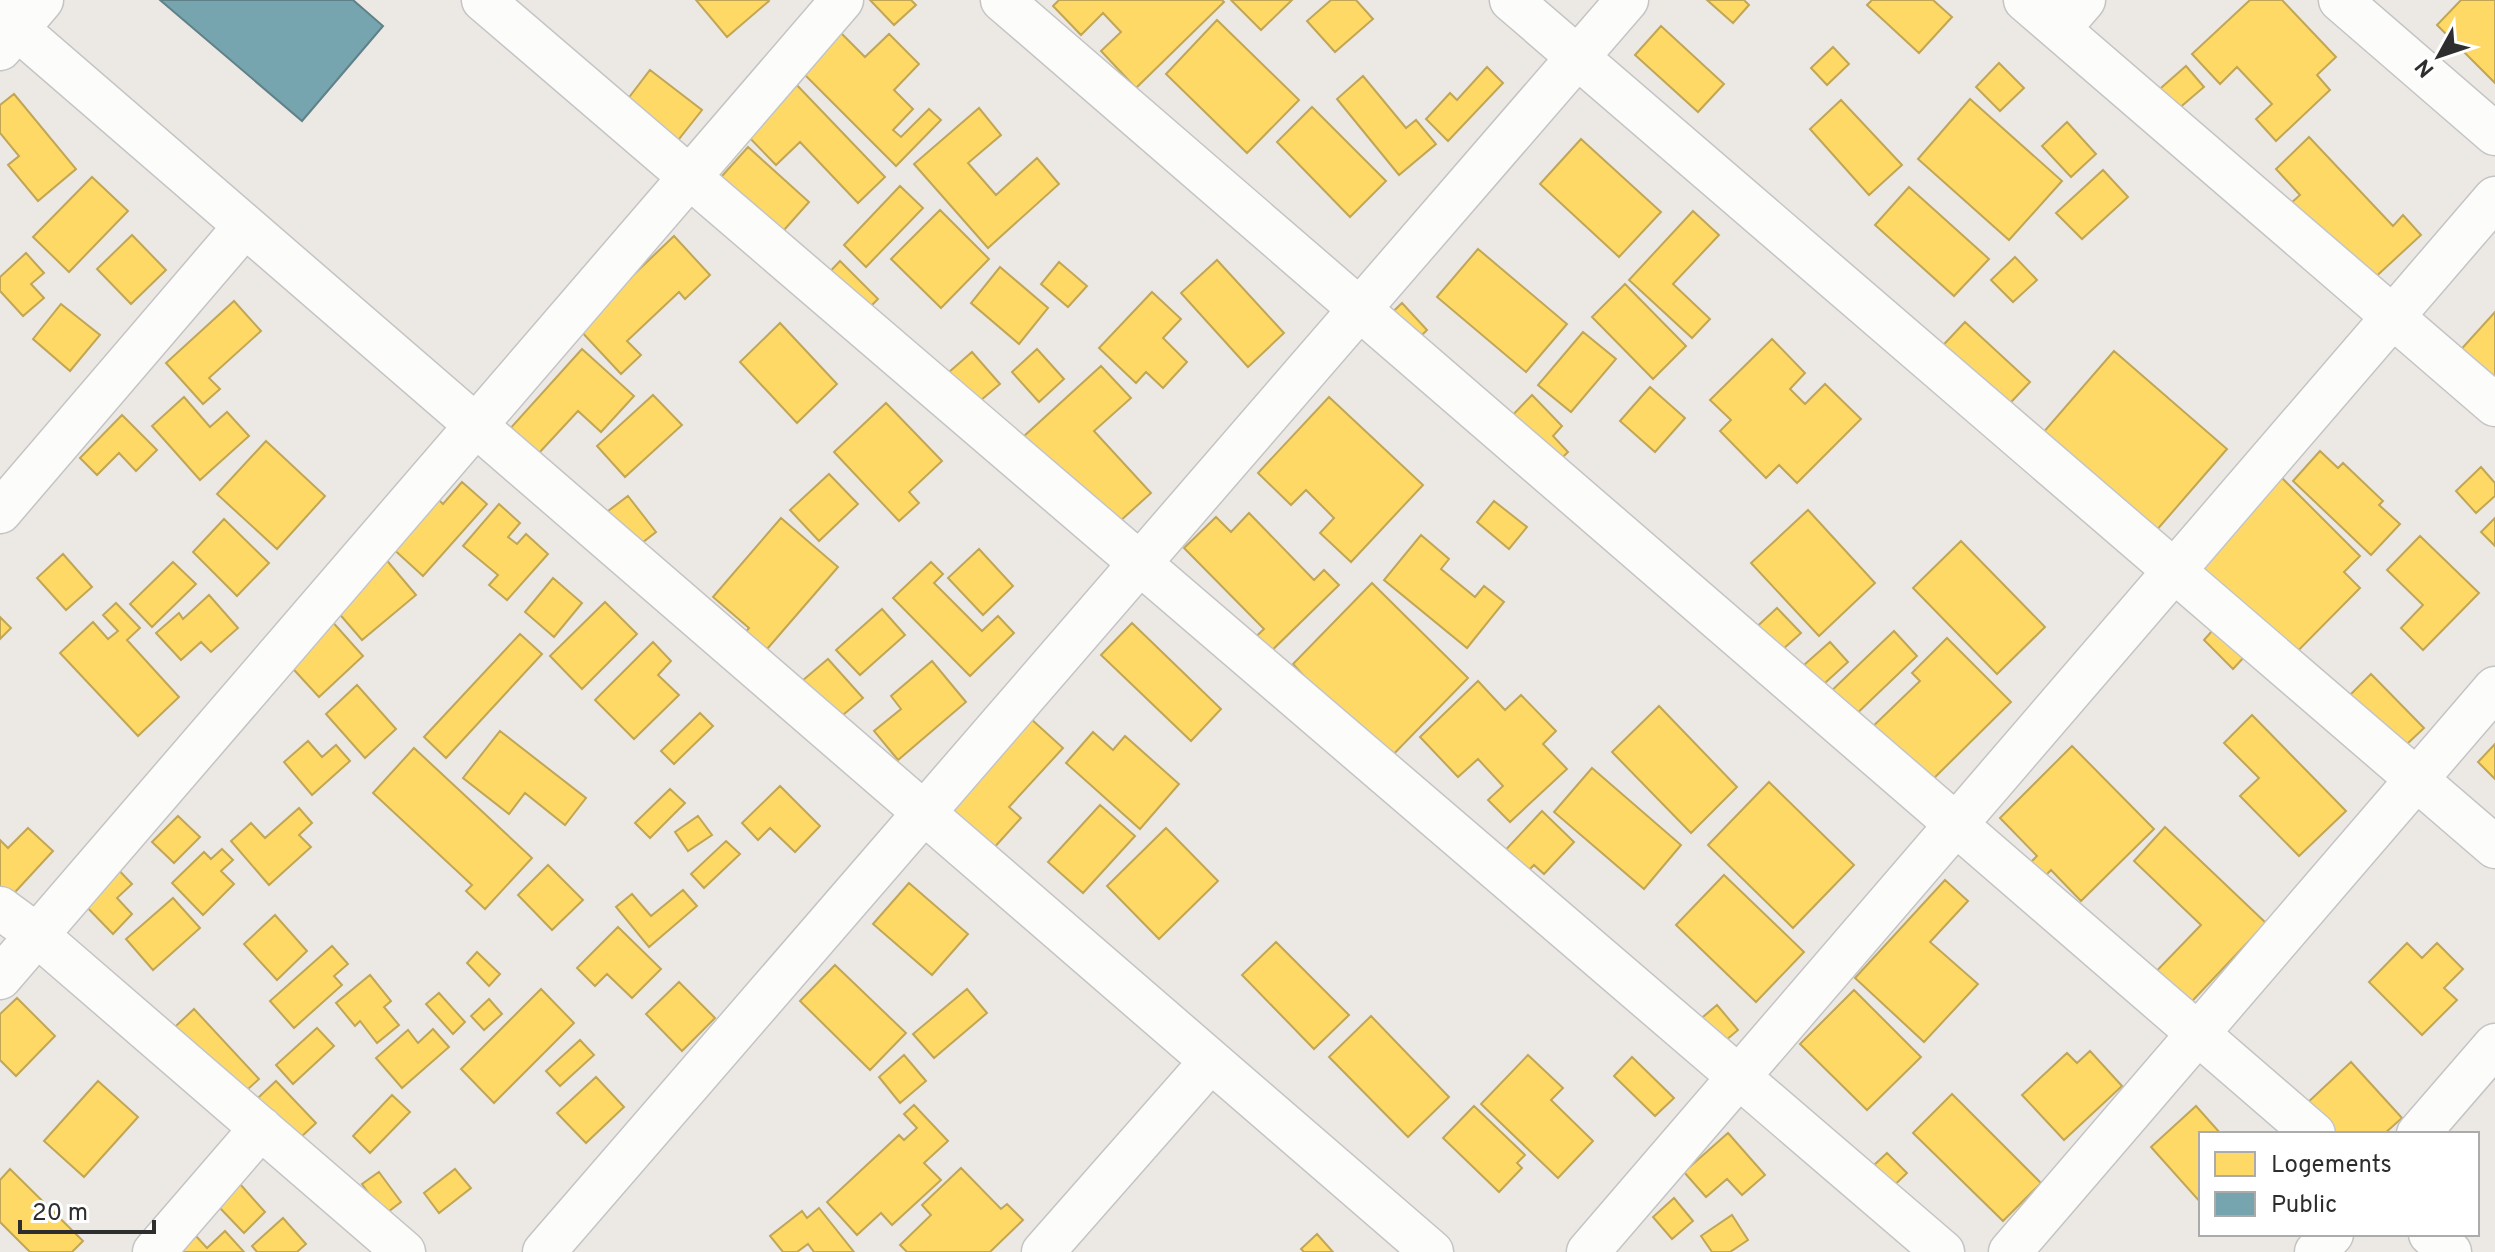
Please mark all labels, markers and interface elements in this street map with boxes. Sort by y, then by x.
north arrow [2399,16,2479,96]
text: N [2410,53,2441,82]
legend [2199,1132,2479,1236]
text: Logements [2271,1151,2392,1181]
scale bar [20,1184,154,1234]
text: Public [2271,1191,2337,1221]
text: 20 m [32,1199,88,1229]

